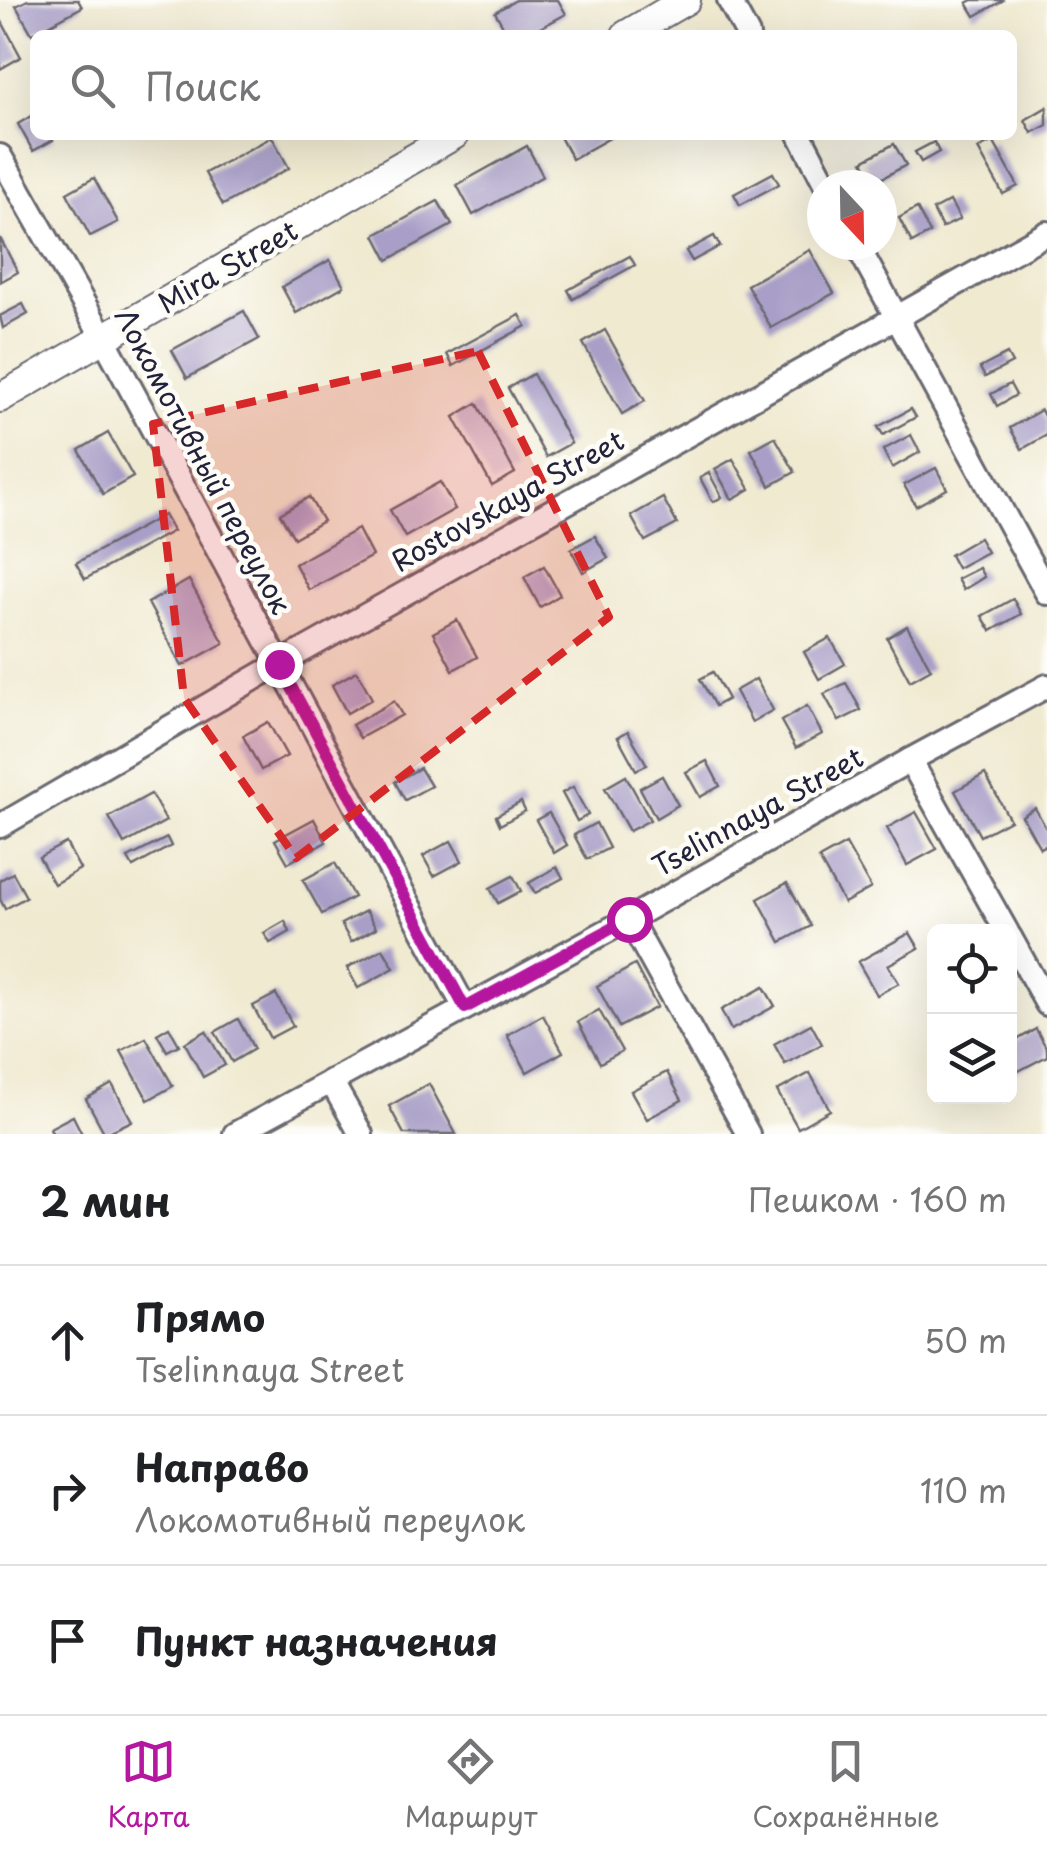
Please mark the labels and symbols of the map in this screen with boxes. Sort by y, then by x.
north arrow [807,170,897,260]
street label: Mira Street [149,208,305,323]
street label: Локомотивный переулок [105,300,304,621]
street label: Rostovskaya Street [383,418,631,581]
route end [257,642,303,688]
street label: Tselinnaya Street [644,735,871,887]
route start [607,897,653,943]

